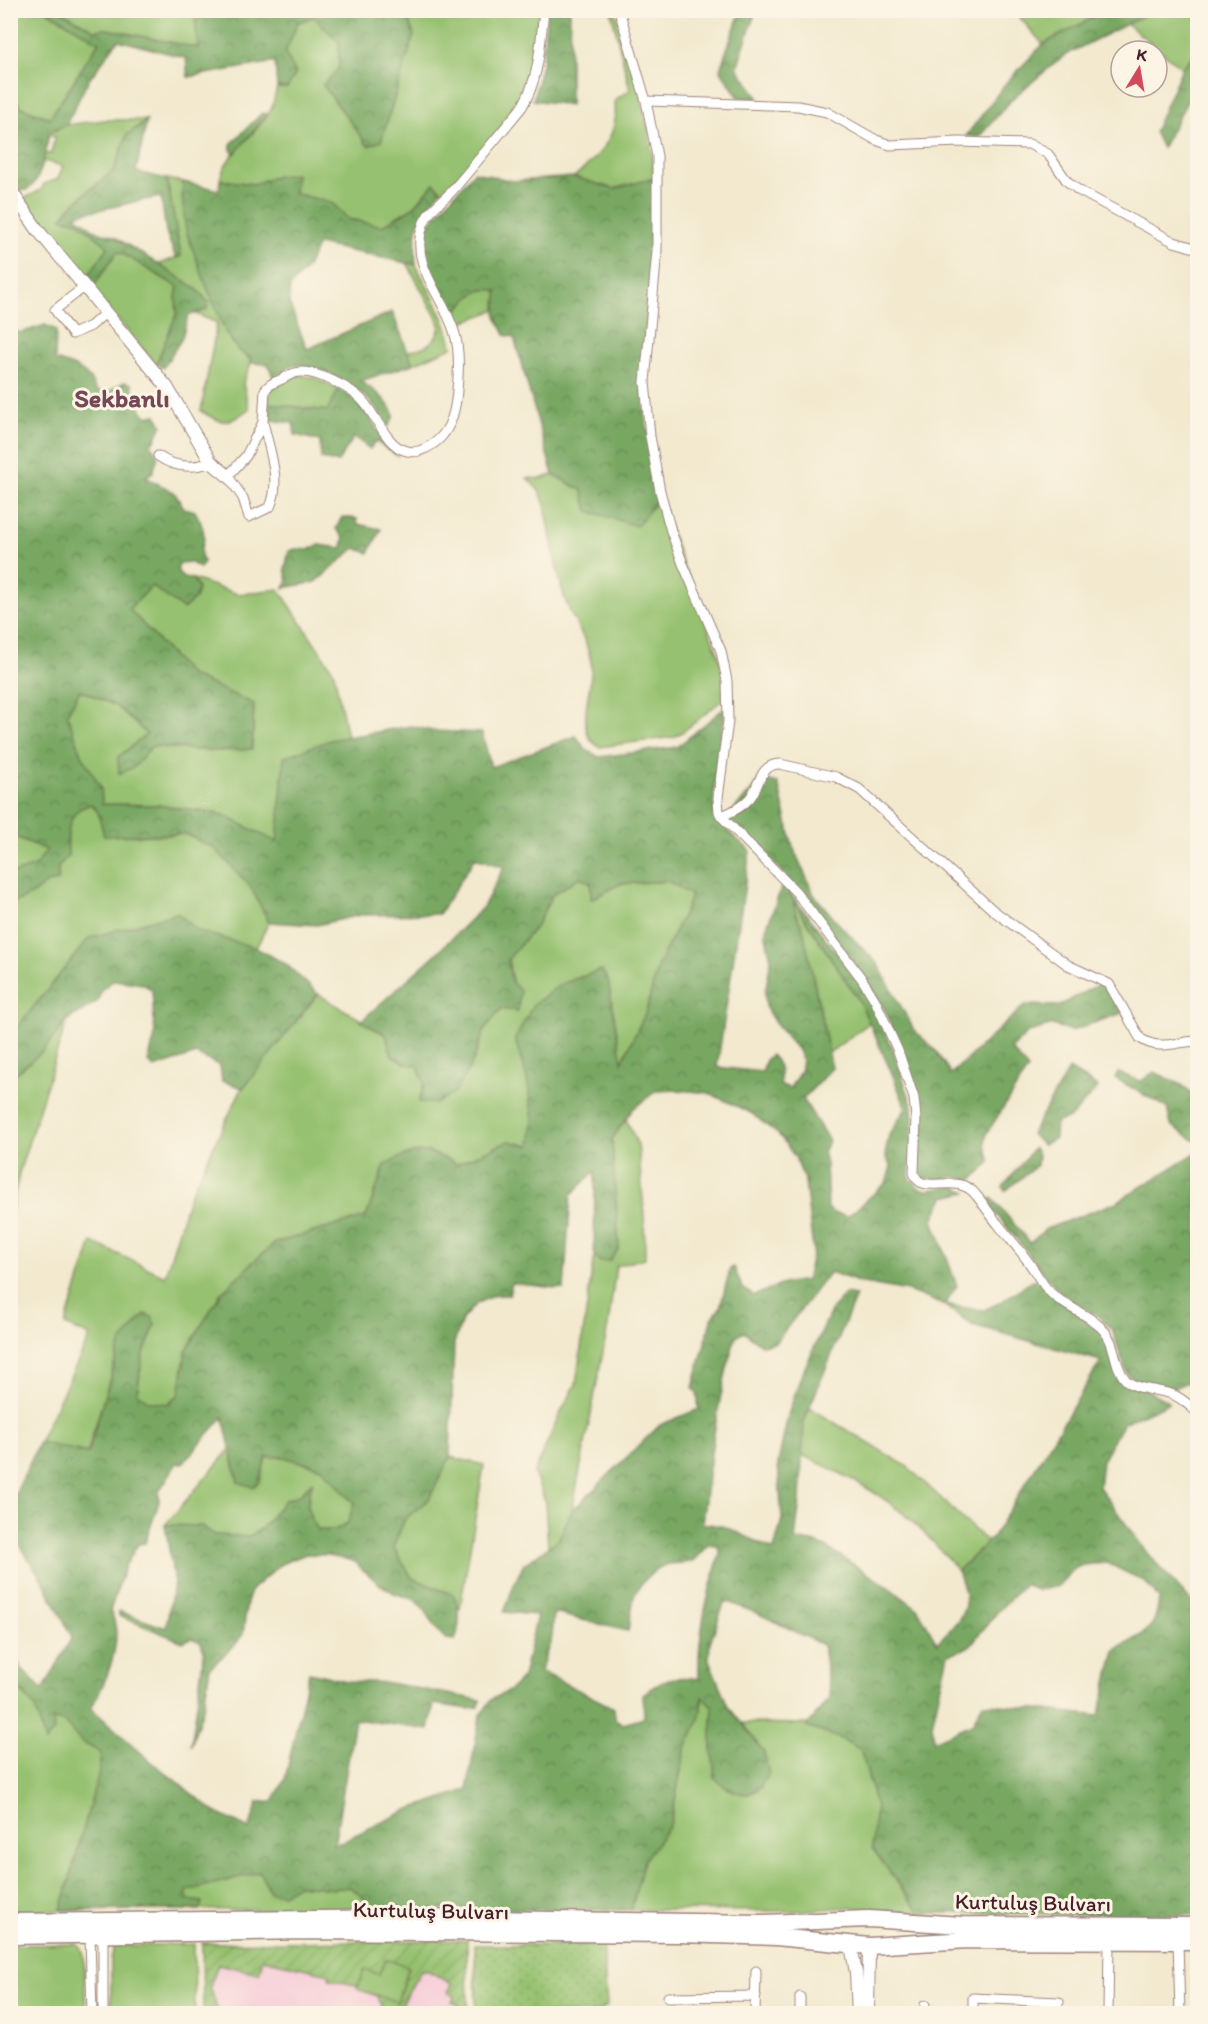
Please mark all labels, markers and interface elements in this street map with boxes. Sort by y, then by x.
north arrow [1109,39,1169,99]
text: K [1135,44,1149,65]
district label: Sekbanlı [74,382,170,414]
street label: Kurtuluş Bulvarı [955,1888,1111,1917]
street label: Kurtuluş Bulvarı [353,1896,509,1925]

